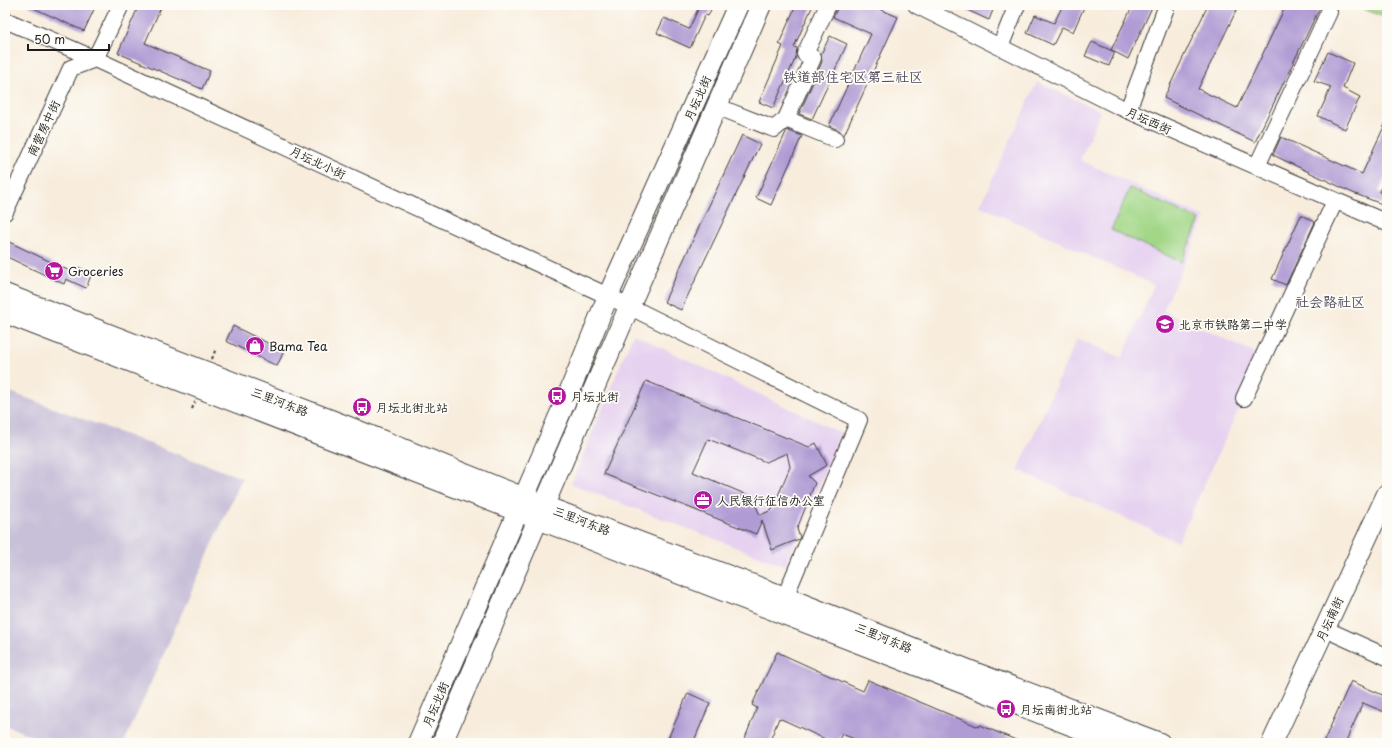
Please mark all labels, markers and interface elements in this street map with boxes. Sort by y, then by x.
scale bar [28,26,109,52]
text: 50 m [34,30,65,48]
district label: 铁道部住宅区第三社区 [783,66,923,87]
street label: 月坛北街 [679,72,715,124]
street label: 南营房中街 [22,97,64,159]
street label: 月坛西街 [1123,102,1175,138]
street label: 月坛北小街 [287,141,349,183]
supermarket icon: Groceries [43,260,65,282]
place label: Groceries [68,262,124,280]
district label: 社会路社区 [1295,291,1365,312]
school or university icon: 北京市铁路第二中学 [1154,313,1176,335]
place label: 北京市铁路第二中学 [1179,315,1287,333]
shop icon: Bama Tea [244,335,266,357]
place label: Bama Tea [269,337,328,355]
street label: 三里河东路 [249,382,311,420]
bus stop icon: 月坛北街 [546,385,568,407]
place label: 月坛北街 [571,387,619,405]
bus stop icon: 月坛北街北站 [351,396,373,418]
place label: 月坛北街北站 [376,398,448,416]
office icon: 人民银行征信办公室 [692,489,714,511]
place label: 人民银行征信办公室 [717,491,825,509]
street label: 三里河东路 [551,501,613,539]
street label: 月坛南街 [1311,593,1347,645]
street label: 三里河东路 [853,617,915,657]
street label: 月坛北街 [417,678,453,730]
bus stop icon: 月坛南街北站 [995,698,1017,720]
place label: 月坛南街北站 [1020,700,1092,718]

